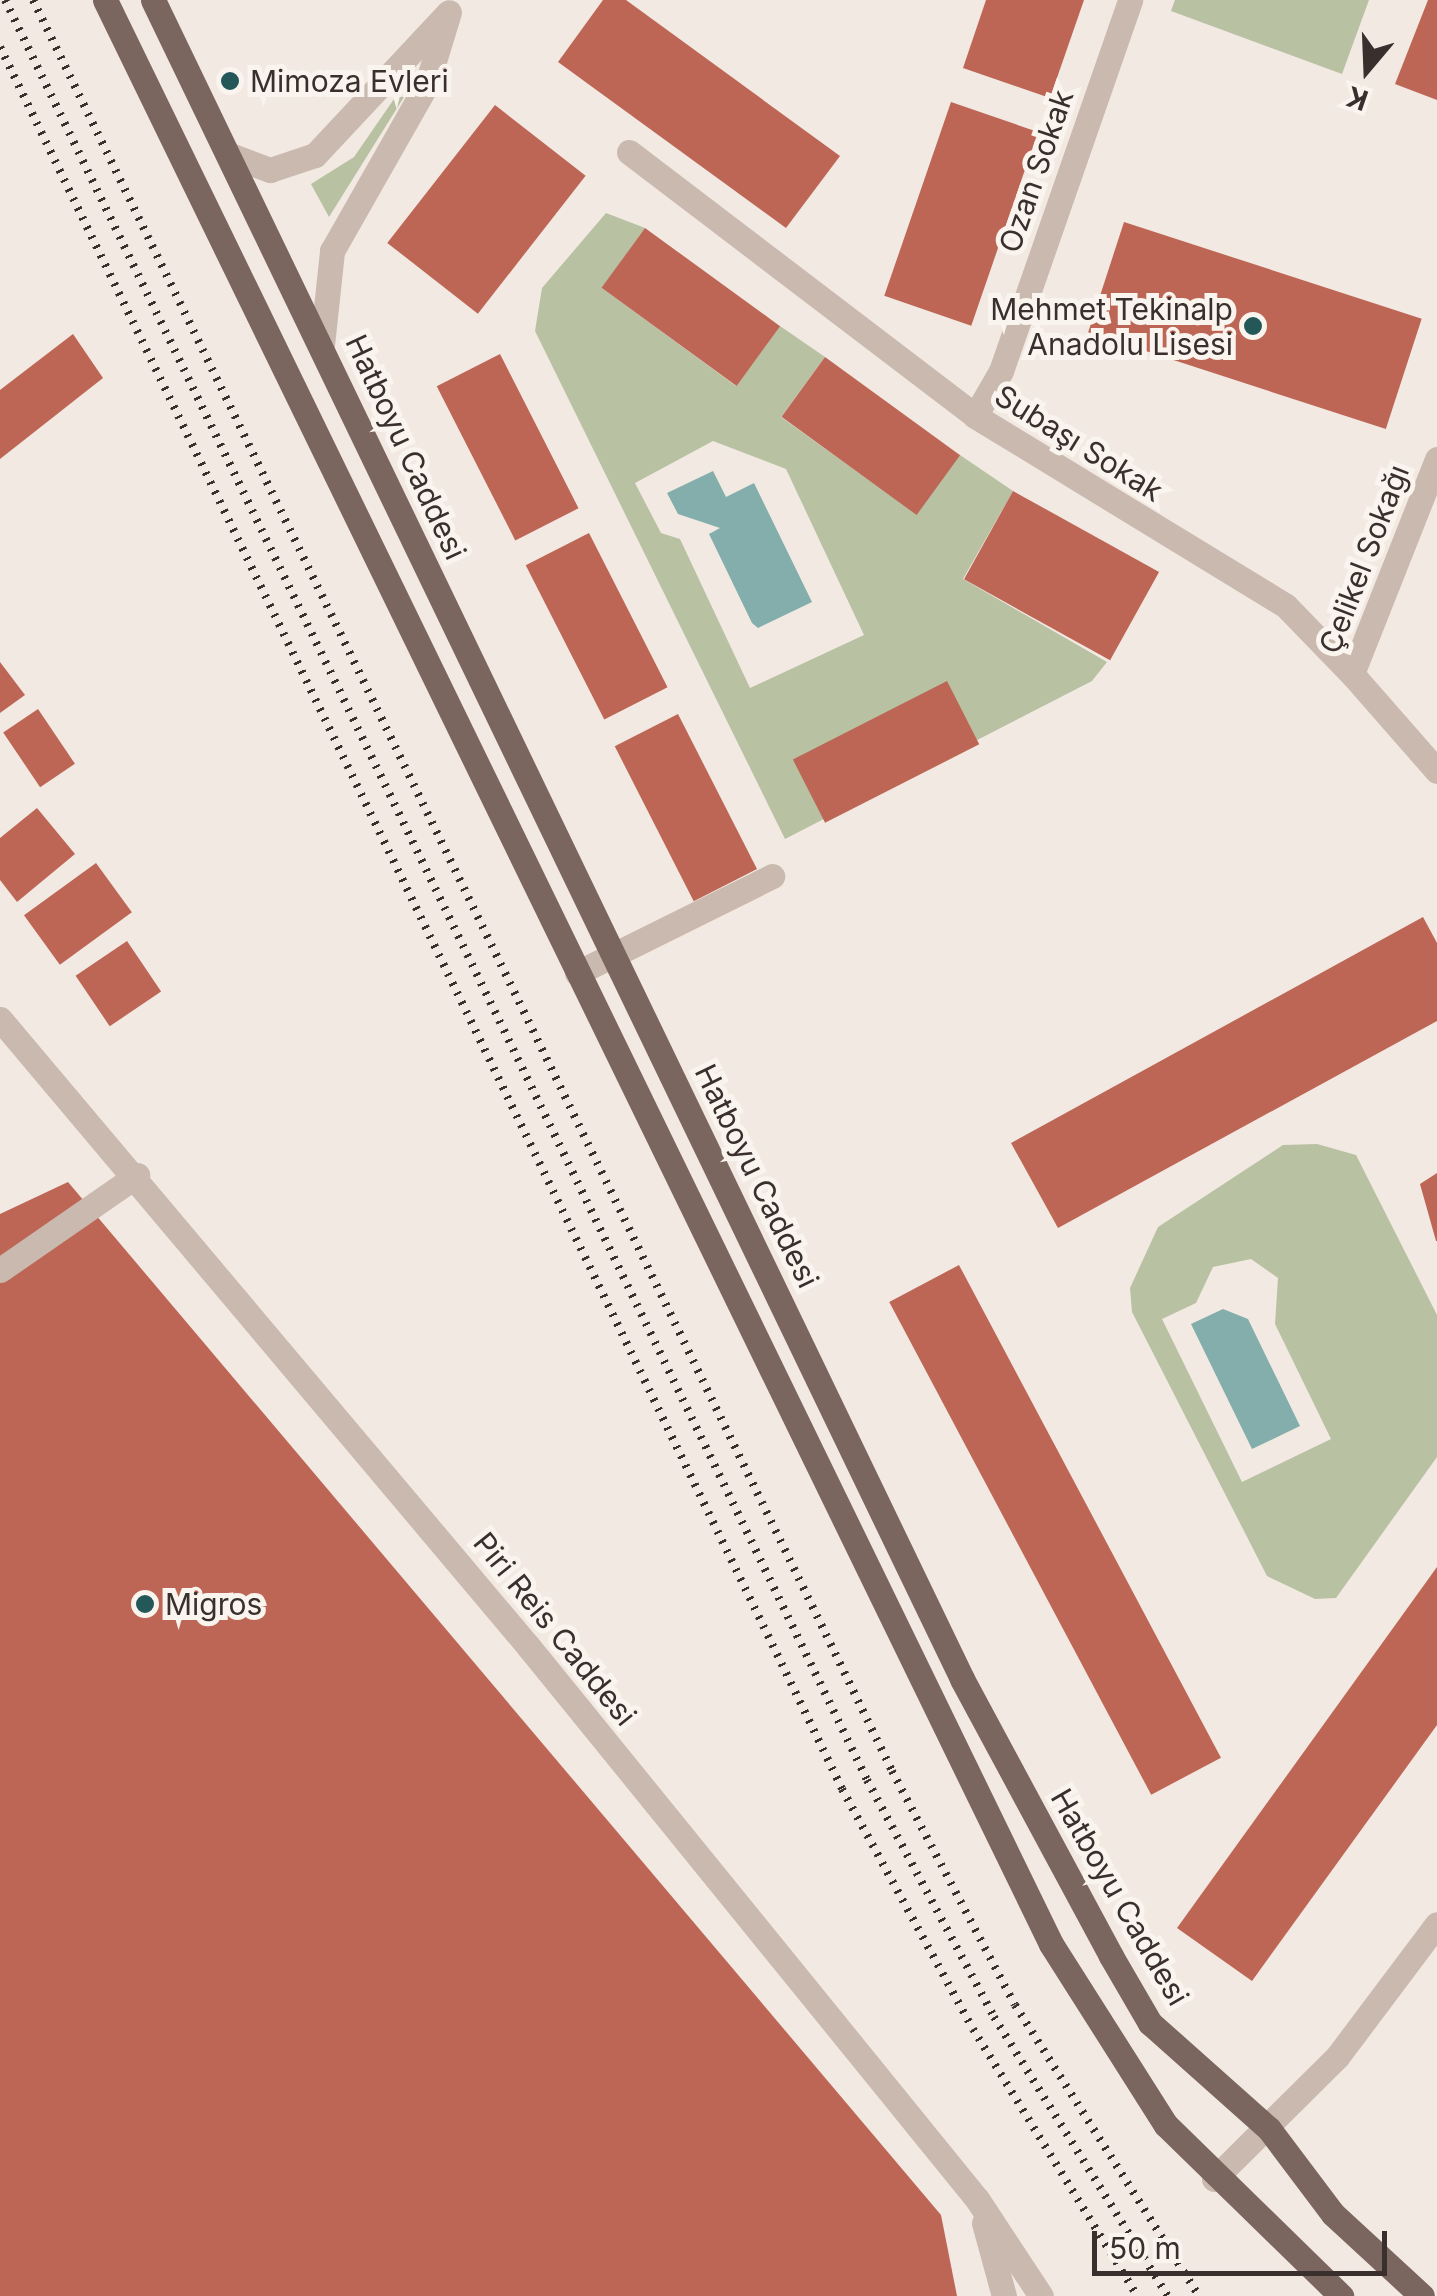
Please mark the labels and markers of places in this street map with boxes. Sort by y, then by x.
place label: Mimoza Evleri [250,63,449,99]
marker: Mimoza Evleri [219,70,241,92]
place label: Mehmet Tekinalp Anadolu Lisesi [990,291,1233,362]
marker: Mehmet Tekinalp Anadolu Lisesi [1242,315,1264,337]
place label: Migros [165,1586,262,1622]
marker: Migros [134,1593,156,1615]

